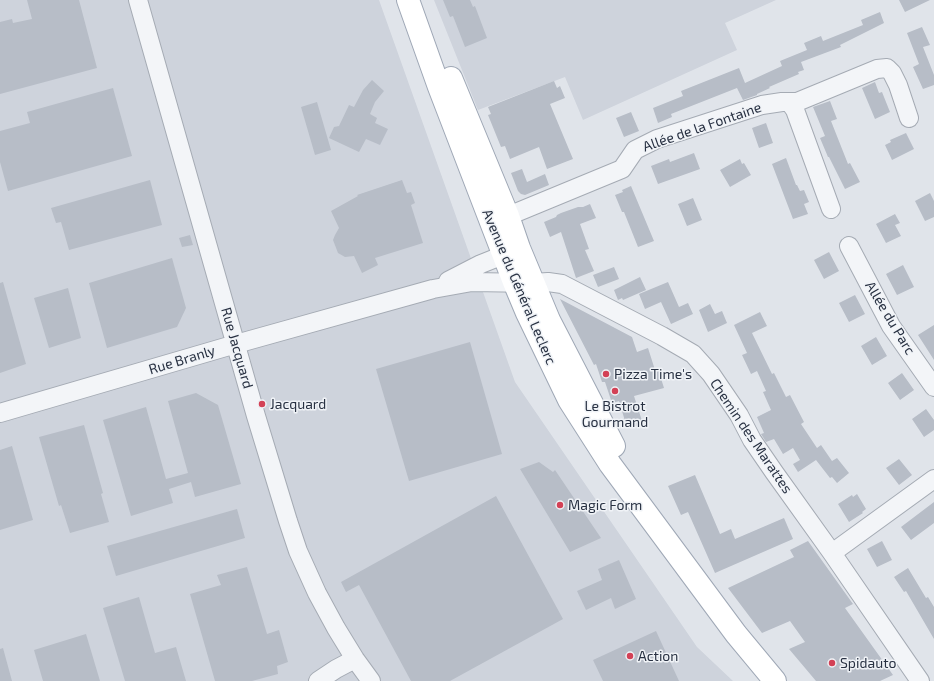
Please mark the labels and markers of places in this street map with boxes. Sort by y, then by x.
place label: Pizza Time's [614,366,692,382]
marker: Pizza Time's [601,369,611,379]
marker: Le Bistrot Gourmand [610,386,620,396]
place label: Jacquard [270,396,326,412]
place label: Le Bistrot Gourmand [582,398,648,430]
marker: Jacquard [257,399,267,409]
place label: Magic Form [568,497,642,513]
marker: Magic Form [555,500,565,510]
place label: Action [638,648,678,664]
marker: Action [625,651,635,661]
place label: Spidauto [840,655,896,671]
marker: Spidauto [827,658,837,668]

